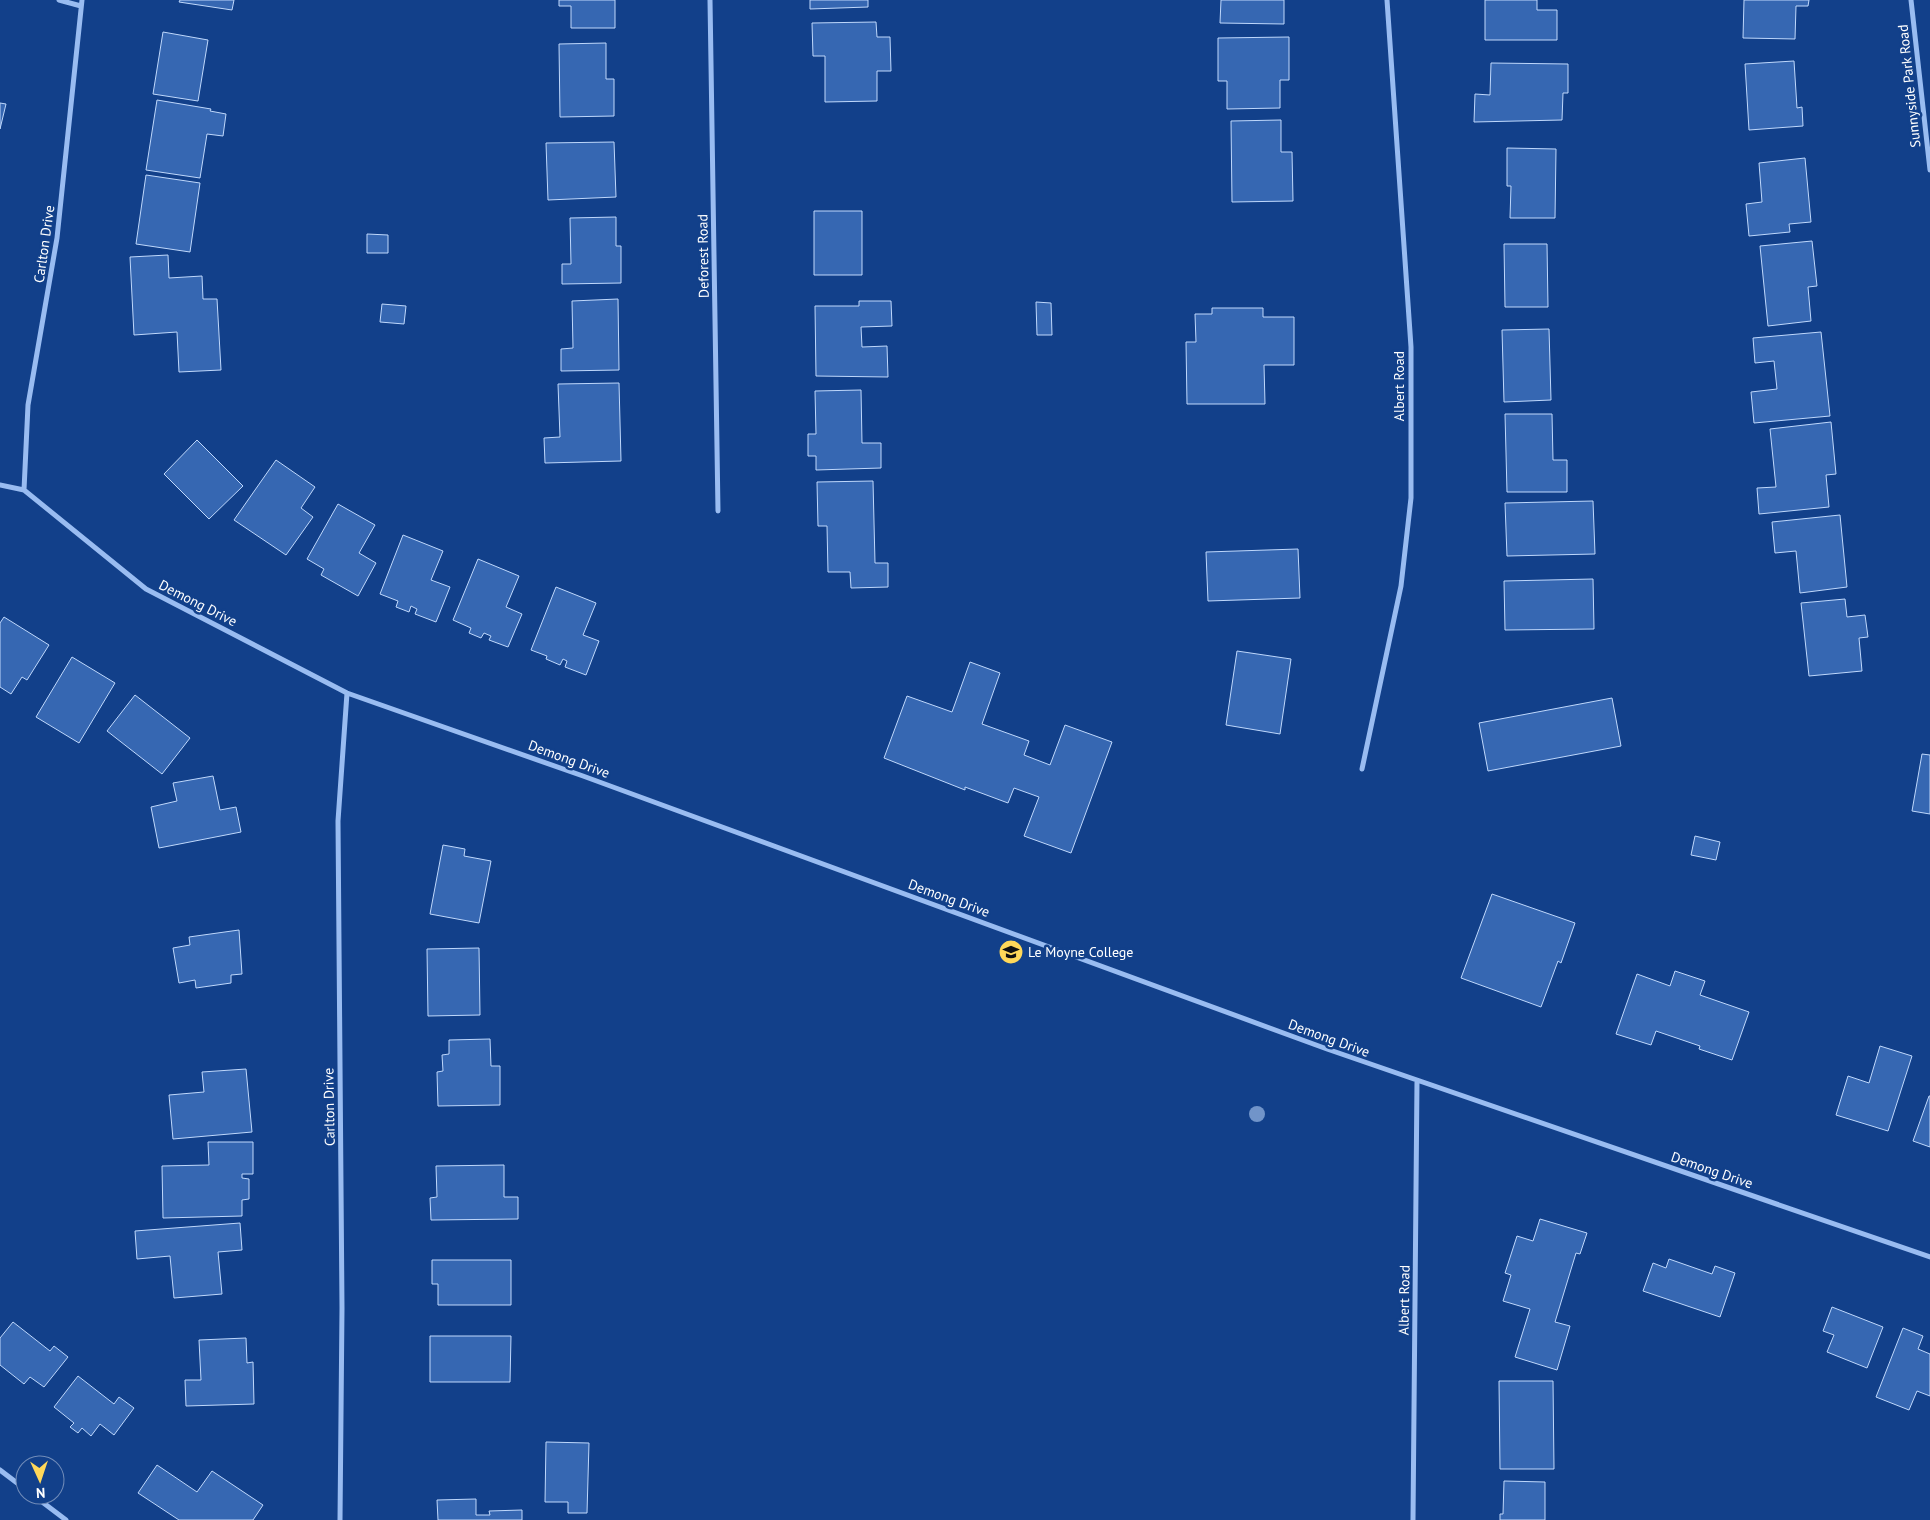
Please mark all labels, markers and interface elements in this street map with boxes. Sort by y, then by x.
street label: Sunnyside Park Road [1894,24,1924,148]
street label: Carlton Drive [30,204,58,284]
street label: Deforest Road [693,214,713,298]
street label: Albert Road [1390,351,1408,421]
street label: Demong Drive [156,576,240,630]
street label: Demong Drive [526,736,612,782]
street label: Demong Drive [906,875,992,921]
school or university icon: Le Moyne College [998,939,1024,965]
place label: Le Moyne College [1028,943,1133,961]
street label: Demong Drive [1286,1015,1372,1061]
street label: Carlton Drive [319,1068,339,1146]
street label: Demong Drive [1669,1148,1755,1192]
street label: Albert Road [1394,1265,1414,1335]
north arrow [15,1455,65,1505]
text: N [36,1484,46,1502]

